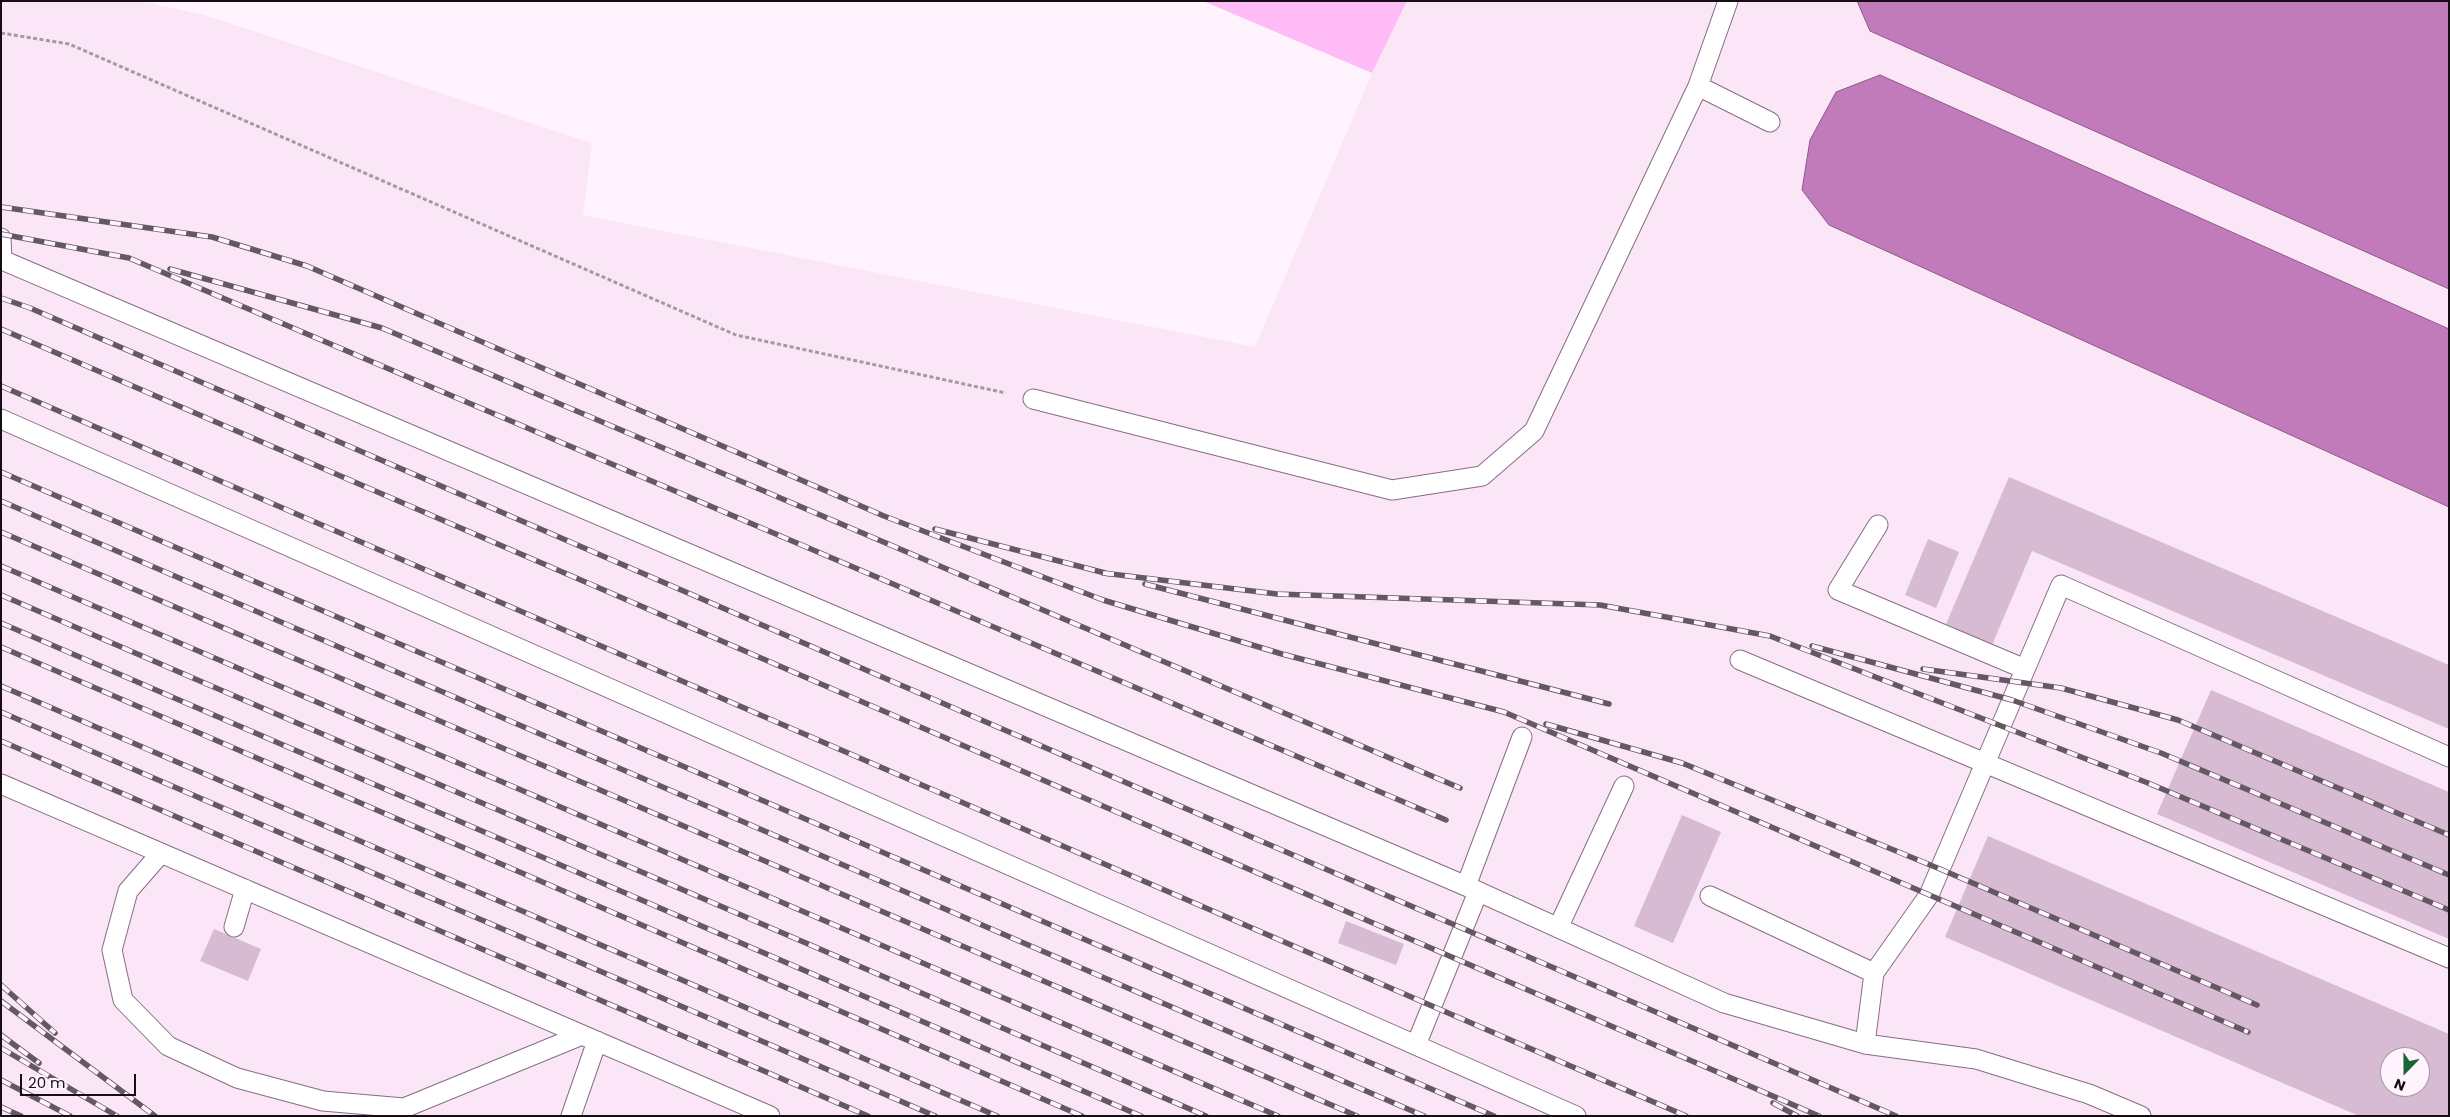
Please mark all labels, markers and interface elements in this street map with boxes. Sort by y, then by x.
north arrow [2380,1047,2430,1097]
scale bar [22,1064,139,1096]
text: 20 m [28,1072,66,1093]
text: N [2391,1074,2408,1096]

